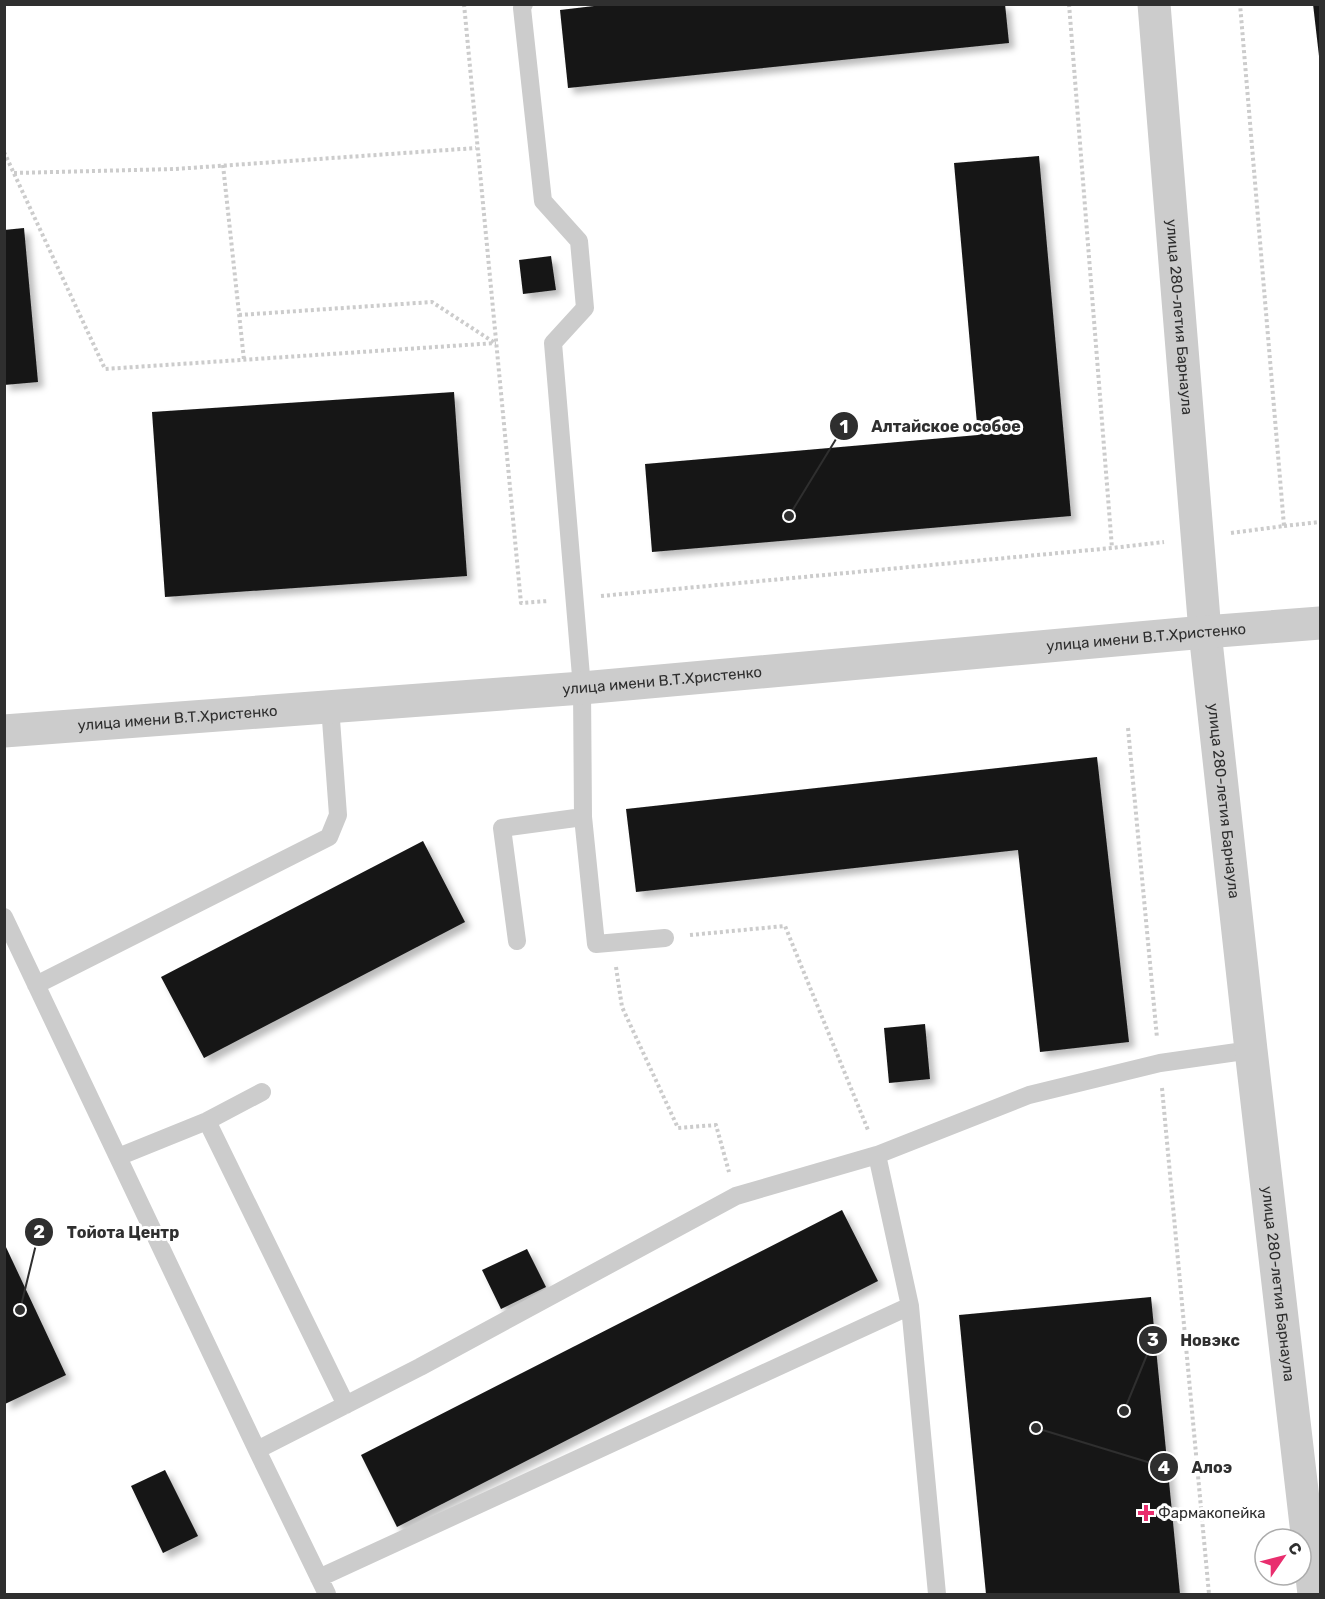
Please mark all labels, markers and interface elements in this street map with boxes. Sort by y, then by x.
street label: улица 280-летия Барнаула [1162,218,1196,416]
callout: Алтайское особое [829,409,1033,443]
text: 1 [840,416,848,438]
text: Алтайское особое [871,417,1021,436]
street label: улица имени В.Т.Христенко [1046,620,1247,655]
street label: улица имени В.Т.Христенко [562,663,763,698]
street label: улица имени В.Т.Христенко [77,702,278,734]
street label: улица 280-летия Барнаула [1204,702,1243,900]
street label: улица 280-летия Барнаула [1258,1185,1298,1382]
callout: Тойота Центр [24,1215,191,1249]
text: 2 [33,1221,45,1243]
text: Тойота Центр [67,1223,179,1242]
callout: Новэкс [1138,1323,1252,1357]
text: 3 [1147,1329,1159,1351]
text: Новэкс [1180,1331,1240,1350]
callout: Алоэ [1149,1450,1244,1484]
text: 4 [1158,1457,1170,1479]
text: Алоэ [1192,1458,1232,1477]
place label: Фармакопейка [1158,1504,1266,1522]
marker: Фармакопейка [1139,1506,1153,1520]
north arrow [1253,1527,1313,1587]
text: С [1284,1539,1306,1559]

